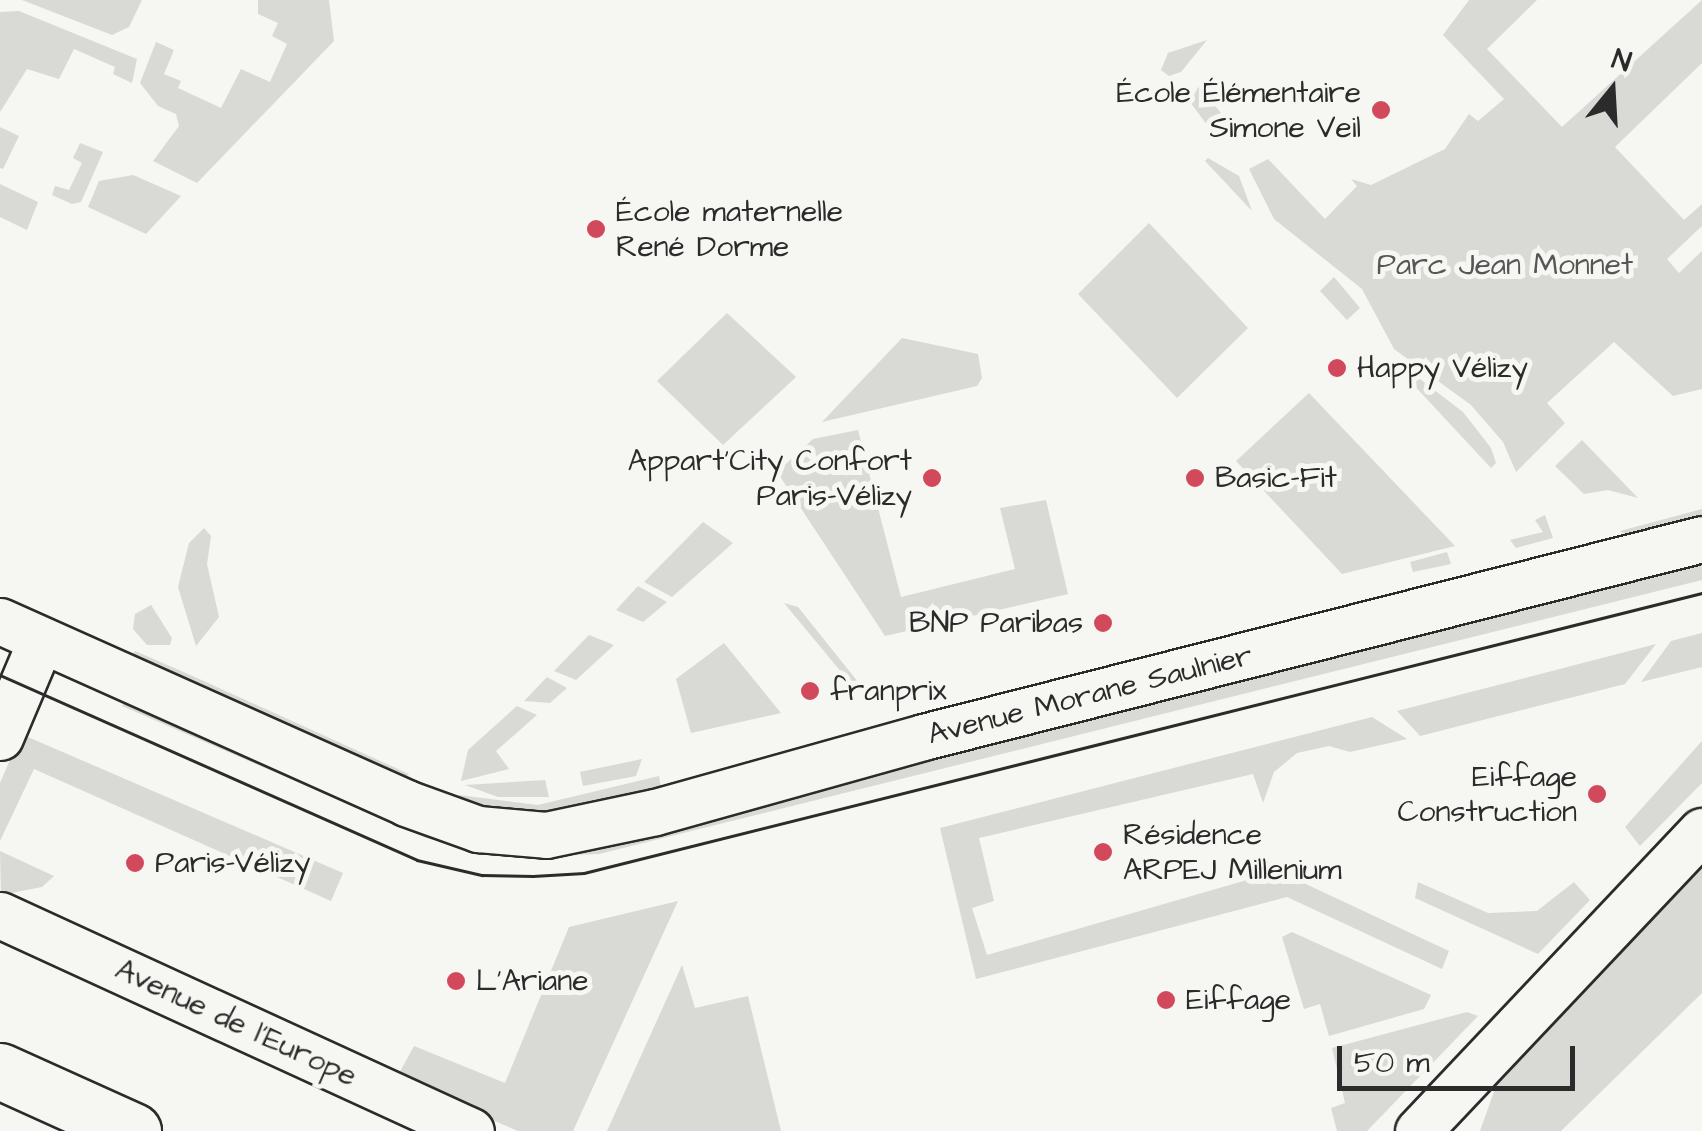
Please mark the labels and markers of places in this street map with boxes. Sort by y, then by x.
place label: École Élémentaire Simone Veil [1116,75,1361,146]
marker: École Élémentaire Simone Veil [1370,99,1392,121]
place label: École maternelle René Dorme [616,194,843,264]
marker: École maternelle René Dorme [585,218,607,240]
place label: Happy Vélizy [1357,350,1528,386]
marker: Happy Vélizy [1326,357,1348,379]
place label: Appart'City Confort Paris-Vélizy [628,443,912,514]
place label: Basic-Fit [1215,460,1337,496]
marker: Appart'City Confort Paris-Vélizy [921,467,943,489]
marker: Basic-Fit [1184,467,1206,489]
place label: BNP Paribas [909,605,1083,641]
marker: BNP Paribas [1092,612,1114,634]
place label: franprix [830,673,947,709]
marker: franprix [799,680,821,702]
place label: Eiffage Construction [1397,759,1577,830]
marker: Eiffage Construction [1586,783,1608,805]
place label: Résidence ARPEJ Millenium [1123,817,1342,888]
marker: Résidence ARPEJ Millenium [1092,841,1114,863]
place label: Paris-Vélizy [155,845,310,881]
marker: Paris-Vélizy [124,852,146,874]
place label: L'Ariane [476,963,588,999]
marker: L'Ariane [445,970,467,992]
place label: Eiffage [1186,982,1291,1018]
marker: Eiffage [1155,989,1177,1011]

